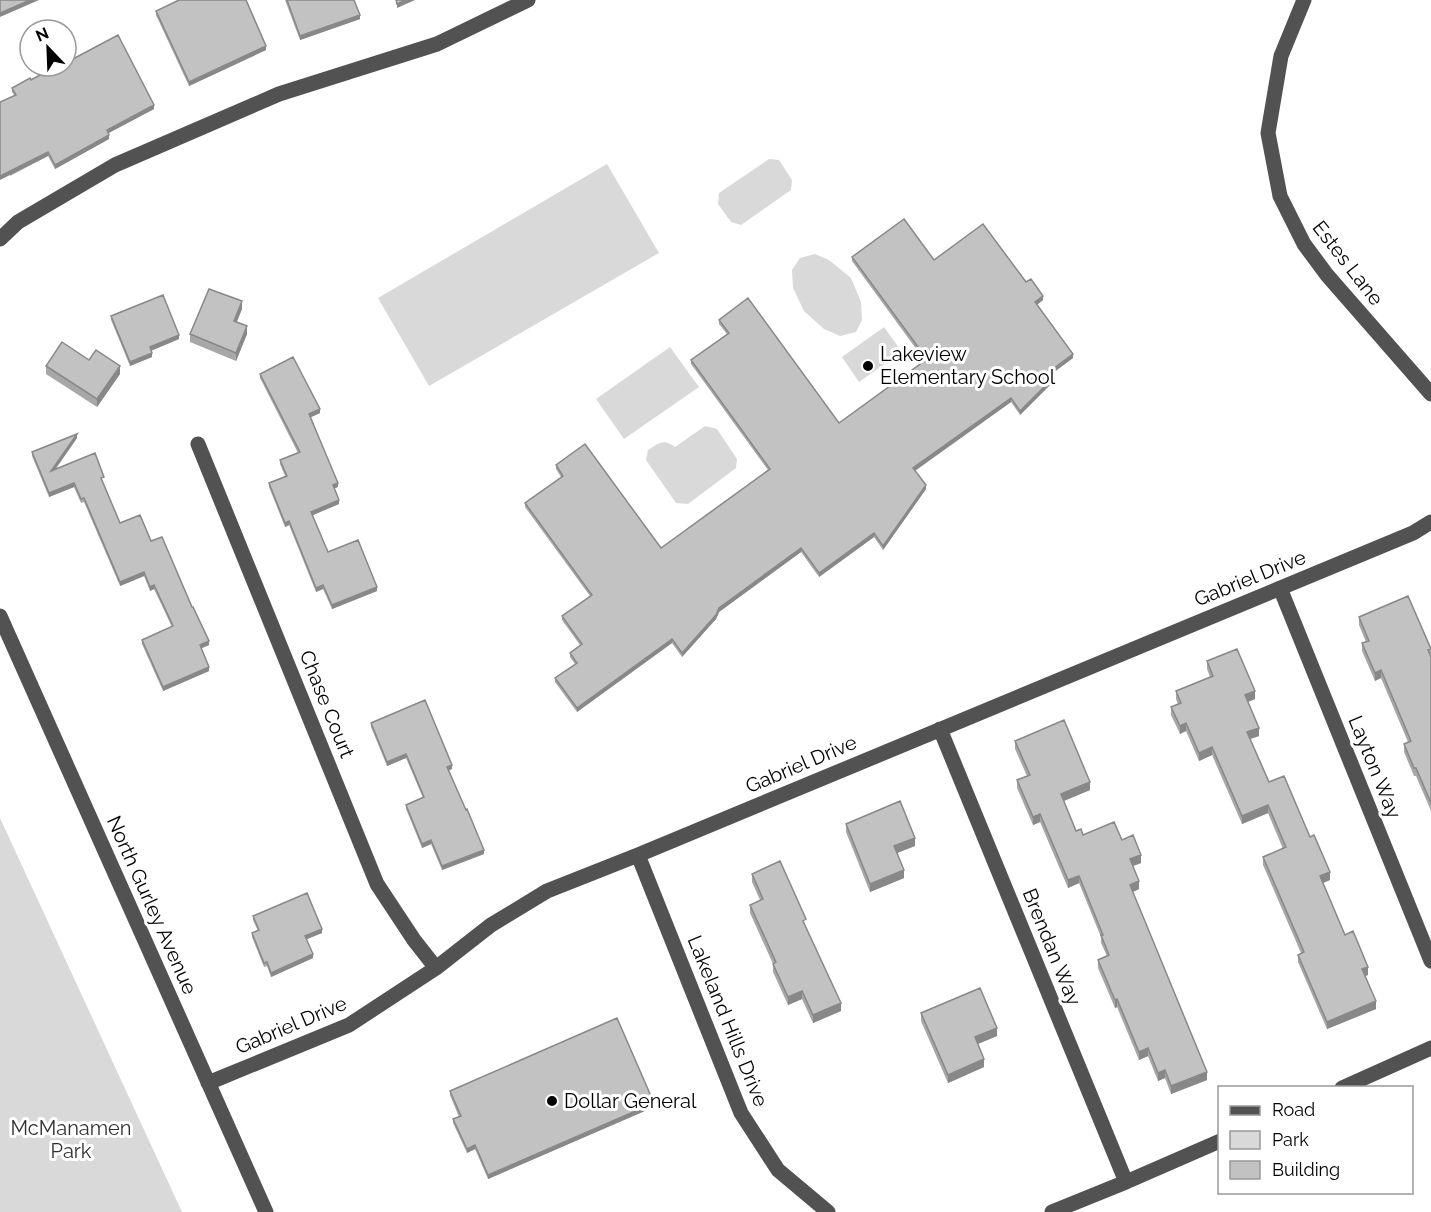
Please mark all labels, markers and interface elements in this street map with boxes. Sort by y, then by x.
north arrow [18,18,78,78]
text: N [33,24,52,46]
street label: Estes Lane [1308,216,1389,310]
place label: Lakeview Elementary School [880,342,1056,389]
marker: Lakeview Elementary School [861,359,875,373]
street label: Gabriel Drive [1191,545,1310,611]
street label: Chase Court [295,647,360,762]
street label: Layton Way [1343,712,1407,822]
street label: Gabriel Drive [742,730,860,798]
street label: North Gurley Avenue [102,812,202,998]
street label: Brendan Way [1018,885,1086,1009]
street label: Lakeland Hills Drive [683,932,773,1110]
street label: Gabriel Drive [232,991,350,1059]
legend [1218,1086,1413,1194]
place label: Dollar General [564,1089,697,1113]
marker: Dollar General [545,1094,559,1108]
text: Road [1272,1099,1315,1120]
park label: McManamen Park [10,1116,132,1163]
text: Park [1272,1129,1309,1150]
text: Building [1272,1159,1340,1180]

